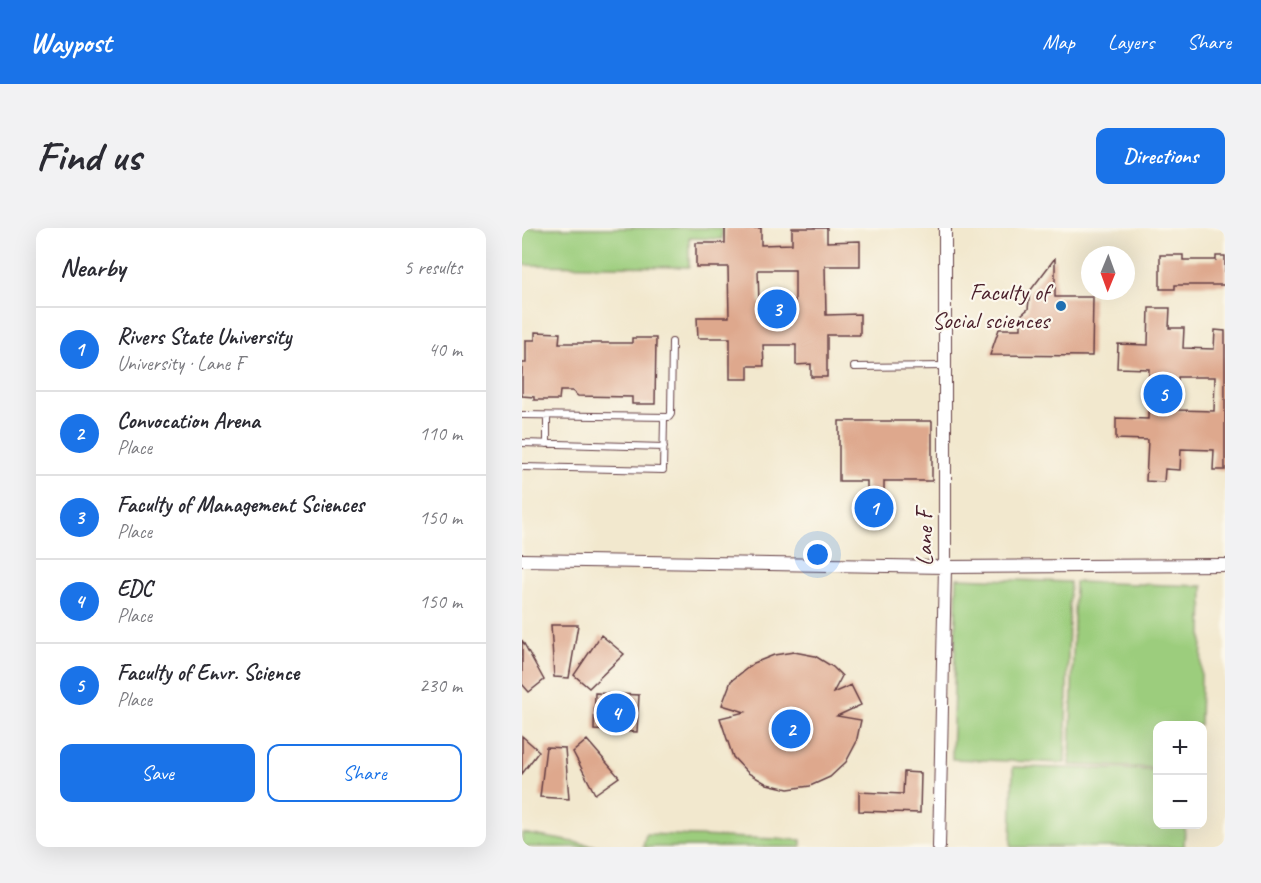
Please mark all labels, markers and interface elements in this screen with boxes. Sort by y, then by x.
text: Waypost [30,25,111,60]
text: Map [1042,29,1075,55]
text: Layers [1108,29,1154,55]
text: Share [1187,29,1231,55]
button: Directions [1096,128,1225,184]
text: Find us [36,130,141,183]
north arrow [1081,246,1135,300]
text: Nearby [60,251,125,284]
text: 5 results [403,255,462,280]
place label: Faculty of Social sciences [932,277,1054,335]
pin: 3 [758,286,796,332]
marker: Faculty of Social sciences [1054,299,1068,313]
text: Rivers State University [117,323,291,351]
text: 1 [75,337,84,362]
text: 40 m [428,337,462,362]
text: University · Lane F [117,351,244,376]
pin: 5 [1144,372,1182,416]
text: Convocation Arena [117,407,260,435]
text: 2 [75,421,84,446]
text: 110 m [419,421,462,446]
text: Place [117,435,152,460]
pin: 1 [854,486,894,530]
text: Faculty of Management Sciences [117,491,364,519]
street label: Lane F [909,504,939,566]
text: 3 [75,505,84,530]
text: 150 m [419,505,462,530]
text: Place [117,519,152,544]
your location [803,540,832,569]
text: EDC [117,575,152,603]
text: 4 [75,589,84,614]
text: 150 m [419,589,462,614]
text: Place [117,603,152,628]
text: Faculty of Envr. Science [117,659,299,687]
text: 5 [75,673,84,698]
text: 230 m [419,673,462,698]
text: Place [117,687,152,712]
pin: 4 [596,690,635,736]
pin: 2 [772,706,810,752]
map controls [1153,721,1207,829]
button: + [1153,721,1207,775]
button: Save [60,744,255,802]
button: Share [267,744,462,802]
button: − [1153,775,1207,829]

